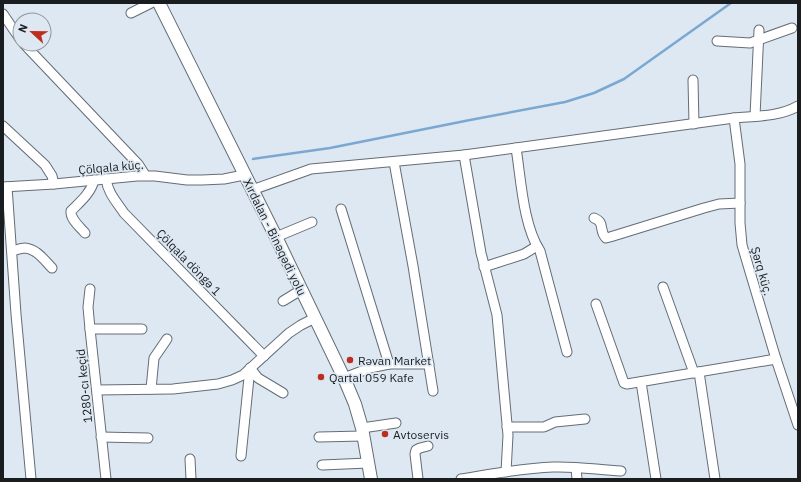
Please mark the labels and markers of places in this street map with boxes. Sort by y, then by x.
place label: Rəvan Market [358,353,431,368]
marker: Rəvan Market [345,355,355,365]
place label: Qartal 059 Kafe [329,370,414,385]
marker: Qartal 059 Kafe [316,372,326,382]
place label: Avtoservis [393,427,449,442]
marker: Avtoservis [380,429,390,439]

